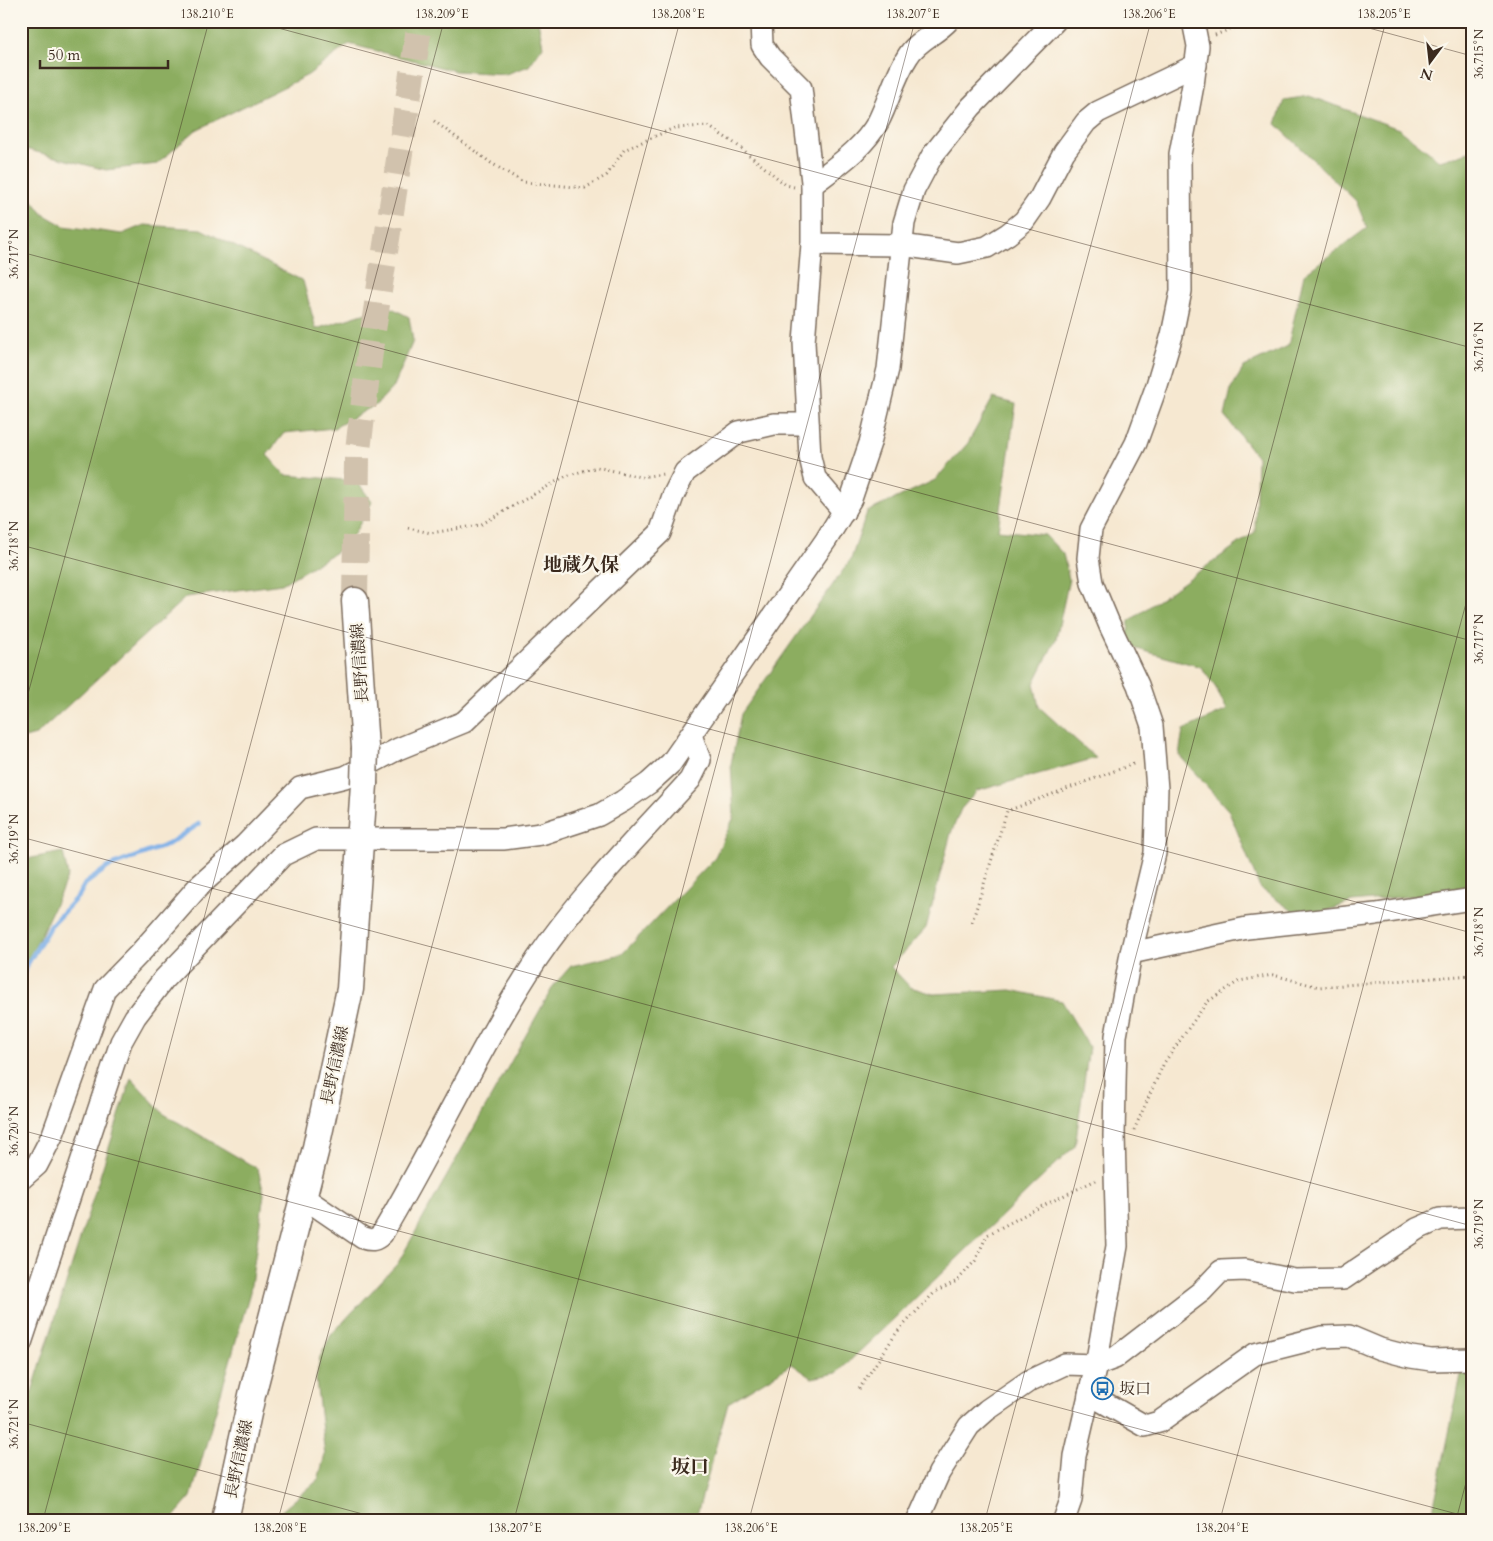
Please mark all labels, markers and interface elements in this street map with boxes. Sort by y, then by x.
text: 138.210°E [180,6,234,22]
text: 138.209°E [415,6,469,22]
text: 138.208°E [651,6,705,22]
text: 138.207°E [886,6,940,22]
text: 138.206°E [1122,6,1176,22]
text: 138.205°E [1357,6,1411,22]
text: 36.715°N [1471,28,1487,79]
scale bar [40,38,168,70]
north arrow [1406,38,1456,88]
text: 50 m [48,45,80,65]
text: N [1418,63,1435,85]
text: 36.717°N [6,228,22,279]
text: 36.716°N [1471,321,1487,372]
text: 36.718°N [6,520,22,571]
district label: 地蔵久保 [543,552,619,578]
text: 36.717°N [1471,613,1487,664]
street label: 長野信濃線 [346,622,374,704]
text: 36.719°N [6,813,22,864]
text: 36.718°N [1471,906,1487,957]
street label: 長野信濃線 [316,1024,354,1107]
text: 36.720°N [6,1105,22,1156]
text: 36.719°N [1471,1198,1487,1249]
bus stop icon: 坂口 [1091,1376,1115,1400]
place label: 坂口 [1119,1378,1151,1400]
text: 36.721°N [6,1398,22,1449]
street label: 長野信濃線 [220,1418,258,1501]
district label: 坂口 [671,1454,709,1480]
text: 138.209°E [17,1520,71,1536]
text: 138.208°E [253,1520,307,1536]
text: 138.207°E [488,1520,542,1536]
text: 138.206°E [724,1520,778,1536]
text: 138.205°E [959,1520,1013,1536]
text: 138.204°E [1195,1520,1249,1536]

